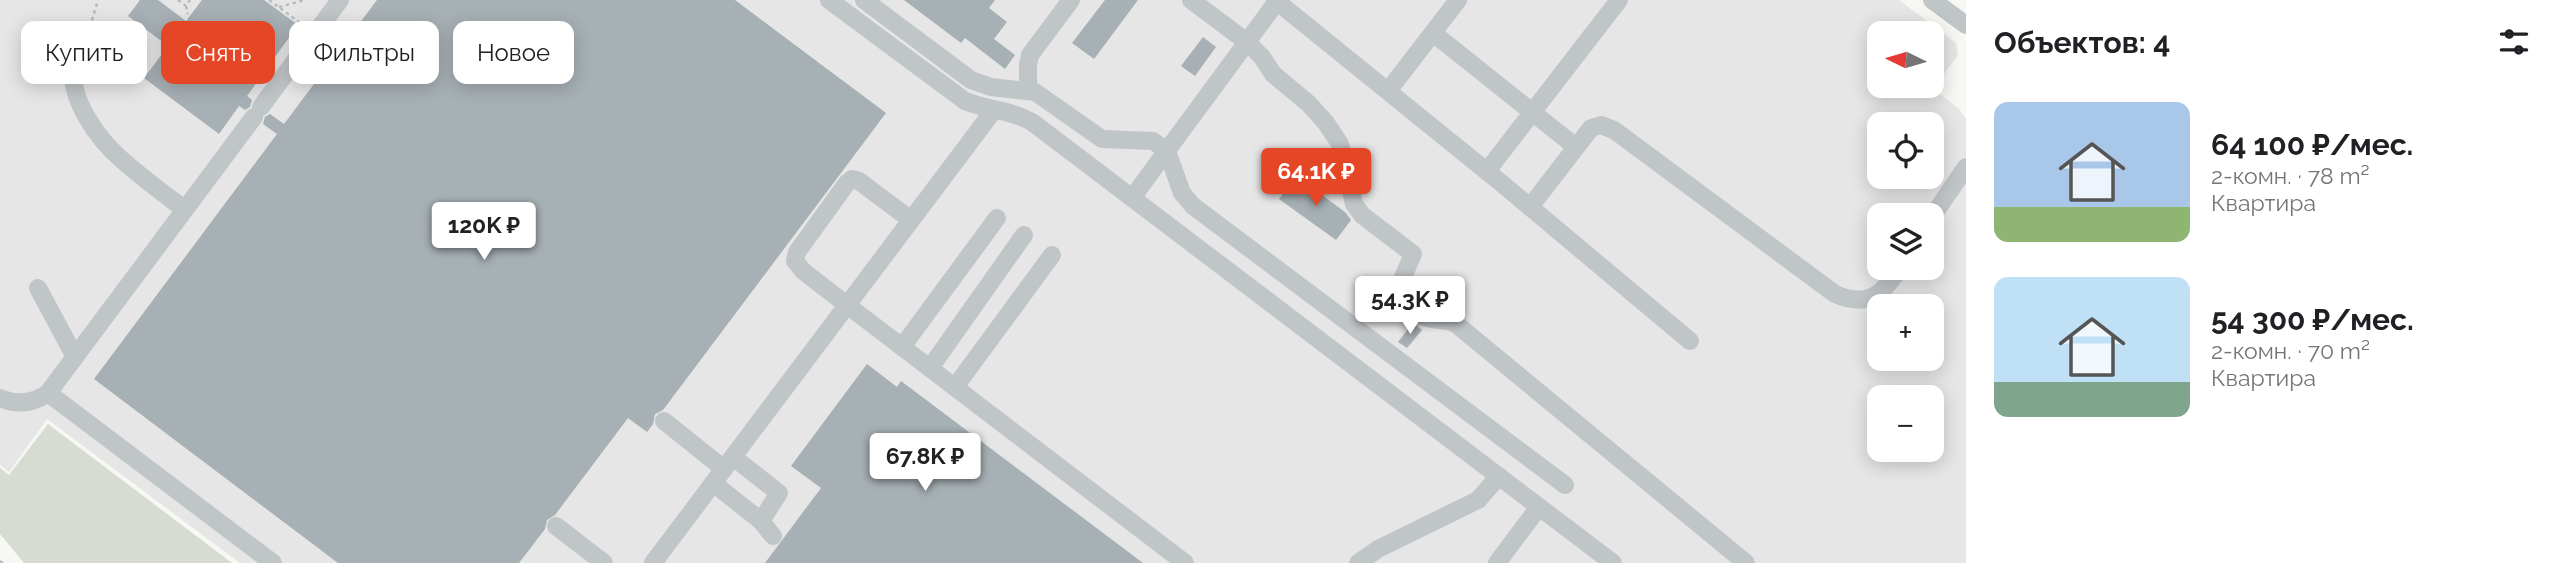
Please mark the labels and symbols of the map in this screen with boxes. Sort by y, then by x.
north arrow [1867,21,1944,98]
pin: 64.1K ₽ [1251,148,1381,208]
pin: 120K ₽ [427,202,541,262]
pin: 54.3K ₽ [1345,276,1475,336]
pin: 67.8K ₽ [860,434,990,493]

